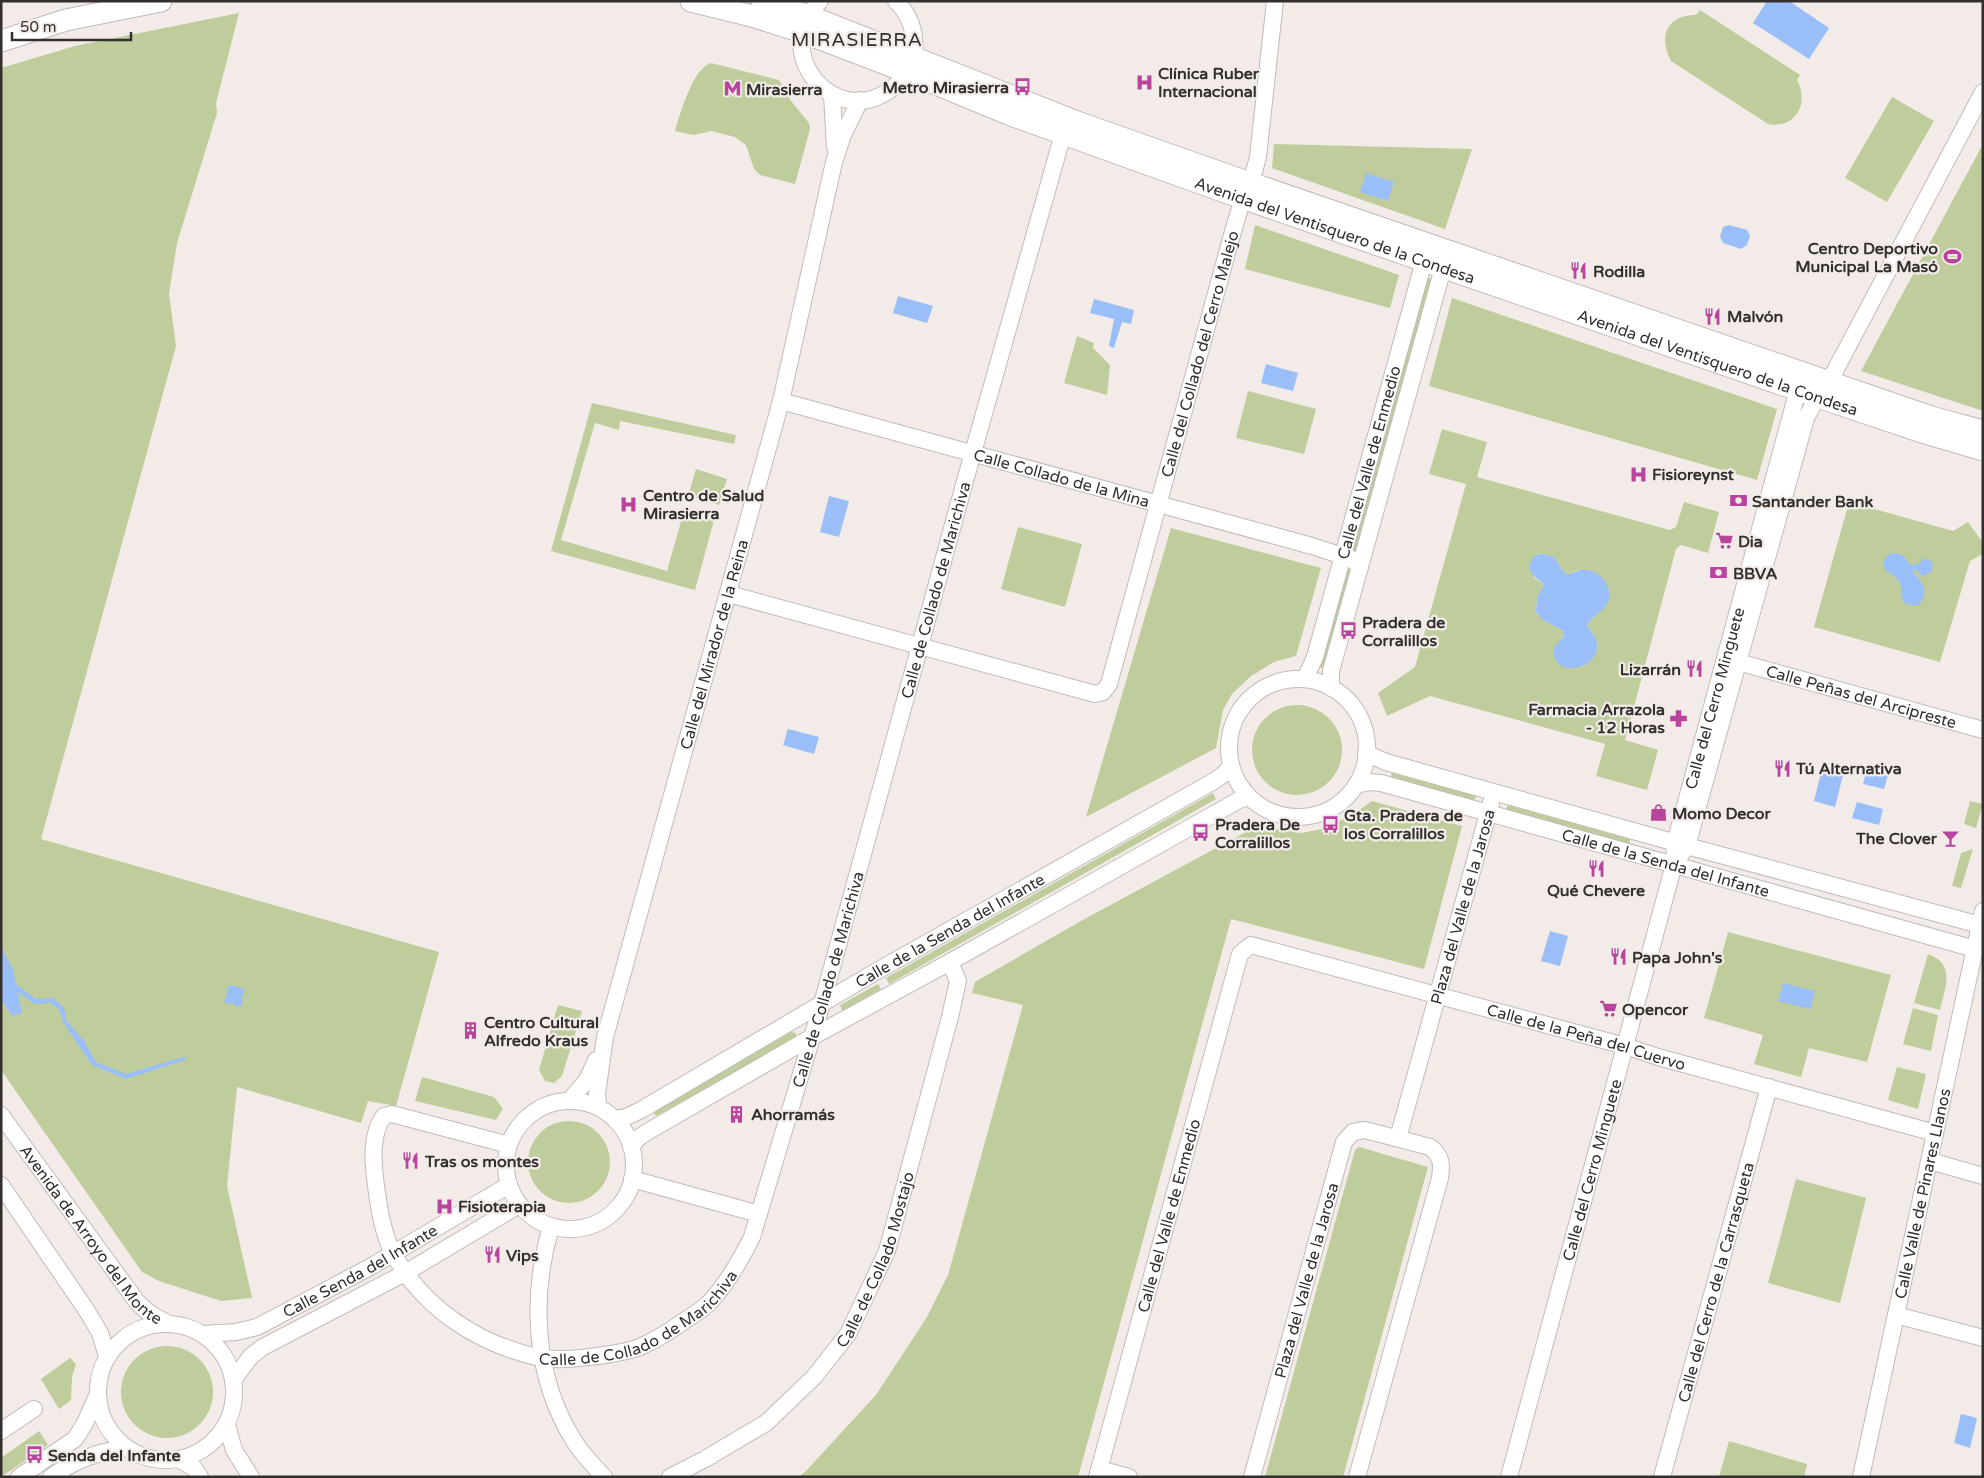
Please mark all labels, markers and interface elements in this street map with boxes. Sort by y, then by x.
scale bar [12,10,131,42]
text: 50 m [20,18,57,36]
district label: MIRASIERRA [791,29,923,51]
place label: Clínica Ruber Internacional [1158,64,1260,102]
hospital icon: Clínica Ruber Internacional [1134,72,1154,92]
bus stop icon: Metro Mirasierra [1013,77,1033,97]
place label: Metro Mirasierra [882,78,1009,98]
metro station icon: Mirasierra [722,79,742,99]
place label: Mirasierra [746,80,822,100]
street label: Avenida del Ventisquero de la Condesa [1192,173,1477,289]
street label: Calle del Collado del Cerro Malejo [1157,229,1244,480]
place label: Centro Deportivo Municipal La Masó [1795,239,1938,277]
sports icon: Centro Deportivo Municipal La Masó [1942,247,1962,267]
restaurant icon: Rodilla [1569,261,1589,281]
place label: Rodilla [1593,262,1645,282]
street label: Avenida del Ventisquero de la Condesa [1575,306,1860,421]
restaurant icon: Malvón [1703,306,1723,326]
place label: Malvón [1727,307,1783,327]
street label: Calle del Valle de Enmedio [1333,364,1406,562]
street label: Calle Collado de la Mina [971,445,1152,512]
hospital icon: Fisioreynst [1628,464,1648,484]
place label: Fisioreynst [1652,465,1735,485]
street label: Calle de Collado de Marichiva [897,480,975,701]
place label: Centro de Salud Mirasierra [643,486,764,524]
bank icon: Santander Bank [1728,491,1748,511]
place label: Santander Bank [1752,492,1874,512]
hospital icon: Centro de Salud Mirasierra [619,494,639,514]
supermarket icon: Dia [1714,531,1734,551]
place label: Dia [1738,532,1763,552]
street label: Calle del Mirador de la Reina [676,537,753,752]
bank icon: BBVA [1709,563,1729,583]
place label: BBVA [1733,564,1777,584]
street label: Calle del Cerro Minguete [1681,605,1749,791]
place label: Pradera de Corralillos [1362,613,1445,651]
bus stop icon: Pradera de Corralillos [1338,621,1358,641]
restaurant icon: Lizarrán [1685,659,1705,679]
place label: Lizarrán [1620,660,1681,680]
street label: Calle Peñas del Arcipreste [1764,661,1959,733]
place label: Farmacia Arrazola - 12 Horas [1528,700,1665,738]
pharmacy icon: Farmacia Arrazola - 12 Horas [1669,708,1689,728]
restaurant icon: Tú Alternativa [1772,758,1792,778]
place label: Tú Alternativa [1795,759,1902,779]
shop icon: Momo Decor [1648,803,1668,823]
place label: Momo Decor [1672,804,1771,824]
place label: Gta. Pradera de los Corralillos [1344,806,1463,844]
street label: Plaza del Valle de la Jarosa [1427,807,1500,1007]
bus stop icon: Gta. Pradera de los Corralillos [1320,814,1340,834]
place label: Pradera De Corralillos [1215,815,1300,853]
bus stop icon: Pradera De Corralillos [1191,823,1211,843]
street label: Calle de la Senda del Infante [1559,825,1771,902]
bar icon: The Clover [1941,828,1961,848]
place label: The Clover [1855,829,1938,849]
restaurant icon: Qué Chevere [1586,858,1606,878]
street label: Calle de Collado de Marichiva [788,869,869,1090]
street label: Calle de la Senda del Infante [852,870,1048,993]
place label: Qué Chevere [1547,881,1645,901]
restaurant icon: Papa John's [1608,947,1628,967]
place label: Papa John's [1632,948,1723,968]
supermarket icon: Opencor [1598,999,1618,1019]
street label: Calle de la Peña del Cuervo [1484,1000,1688,1075]
place label: Opencor [1622,1000,1689,1020]
place label: Centro Cultural Alfredo Kraus [484,1013,599,1051]
building icon: Centro Cultural Alfredo Kraus [460,1021,480,1041]
street label: Calle del Cerro Minguete [1559,1077,1627,1263]
street label: Calle Valle de Pinares Llanos [1891,1087,1955,1301]
building icon: Ahorramás [727,1104,747,1124]
place label: Ahorramás [751,1105,835,1125]
street label: Calle del Valle de Enmedio [1133,1117,1205,1315]
street label: Avenida de Arroyo del Monte [15,1141,165,1329]
restaurant icon: Tras os montes [401,1151,421,1171]
place label: Tras os montes [424,1152,539,1172]
street label: Calle del Cerro de la Carrasqueta [1674,1160,1759,1405]
street label: Calle de Collado Mostajo [832,1170,919,1352]
street label: Plaza del Valle de la Jarosa [1271,1181,1343,1381]
hospital icon: Fisioterapia [434,1196,454,1216]
place label: Fisioterapia [458,1197,546,1217]
street label: Calle Senda del Infante [280,1220,441,1323]
restaurant icon: Vips [482,1245,502,1265]
place label: Vips [506,1246,539,1266]
street label: Calle de Collado de Marichiva [538,1267,742,1370]
bus stop icon: Senda del Infante [24,1445,44,1465]
place label: Senda del Infante [48,1446,181,1466]

